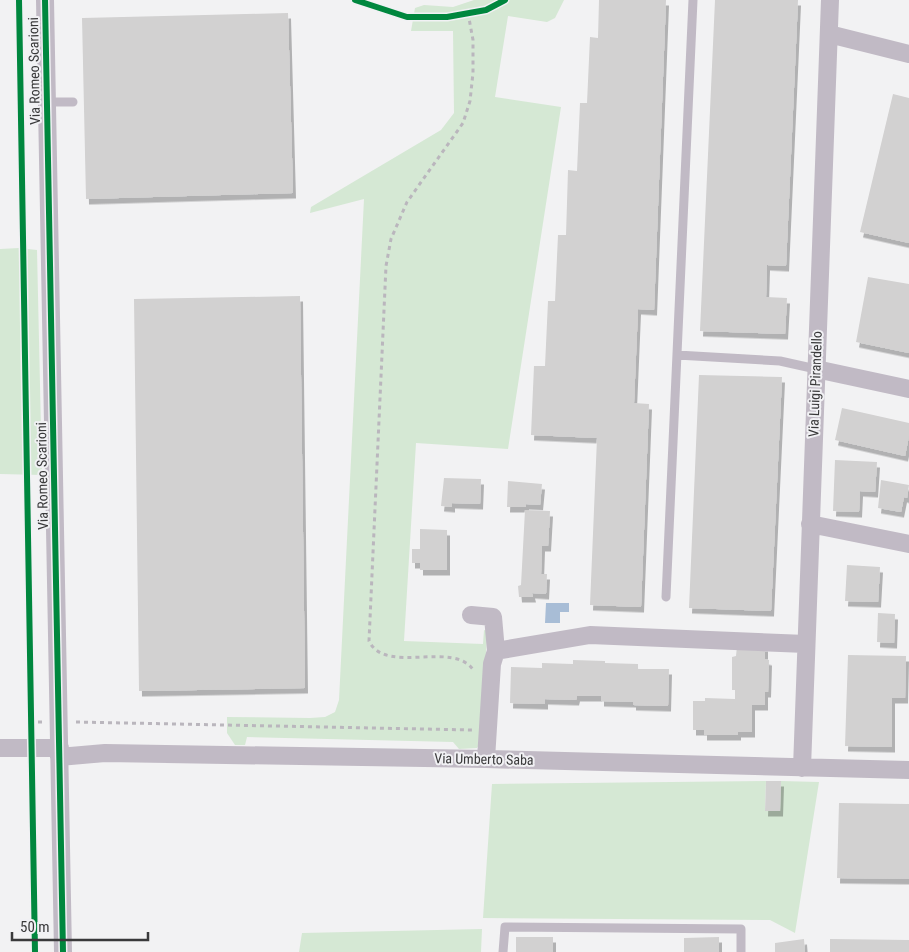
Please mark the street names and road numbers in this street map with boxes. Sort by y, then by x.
street label: Via Romeo Scarioni [25,17,43,125]
street label: Via Luigi Pirandello [805,331,825,437]
street label: Via Romeo Scarioni [33,422,51,530]
street label: Via Umberto Saba [434,750,534,768]

